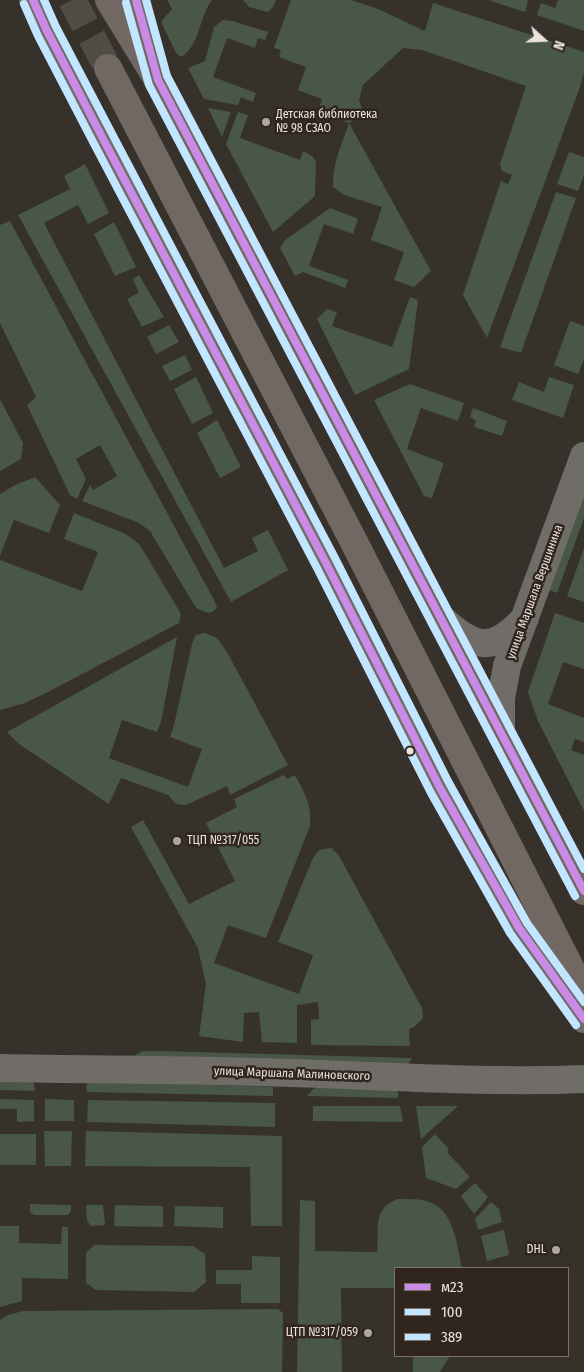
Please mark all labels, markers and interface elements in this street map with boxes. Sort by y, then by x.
north arrow [519,15,569,65]
text: N [549,38,568,52]
place label: Детская библиотека № 98 СЗАО [276,108,377,136]
marker: Детская библиотека № 98 СЗАО [260,116,272,128]
street label: улица Маршала Вершинина [504,523,566,661]
unlabelled marker [405,746,415,756]
place label: ТЦП №317/055 [187,834,259,848]
marker: ТЦП №317/055 [171,835,183,847]
street label: улица Маршала Малиновского [214,1064,370,1084]
place label: DHL [526,1243,546,1257]
marker: DHL [550,1244,562,1256]
legend [394,1267,569,1357]
text: м23 [441,1278,463,1296]
text: 100 [441,1303,462,1321]
place label: ЦТП №317/059 [286,1326,358,1340]
marker: ЦТП №317/059 [362,1327,374,1339]
text: 389 [441,1328,462,1346]

